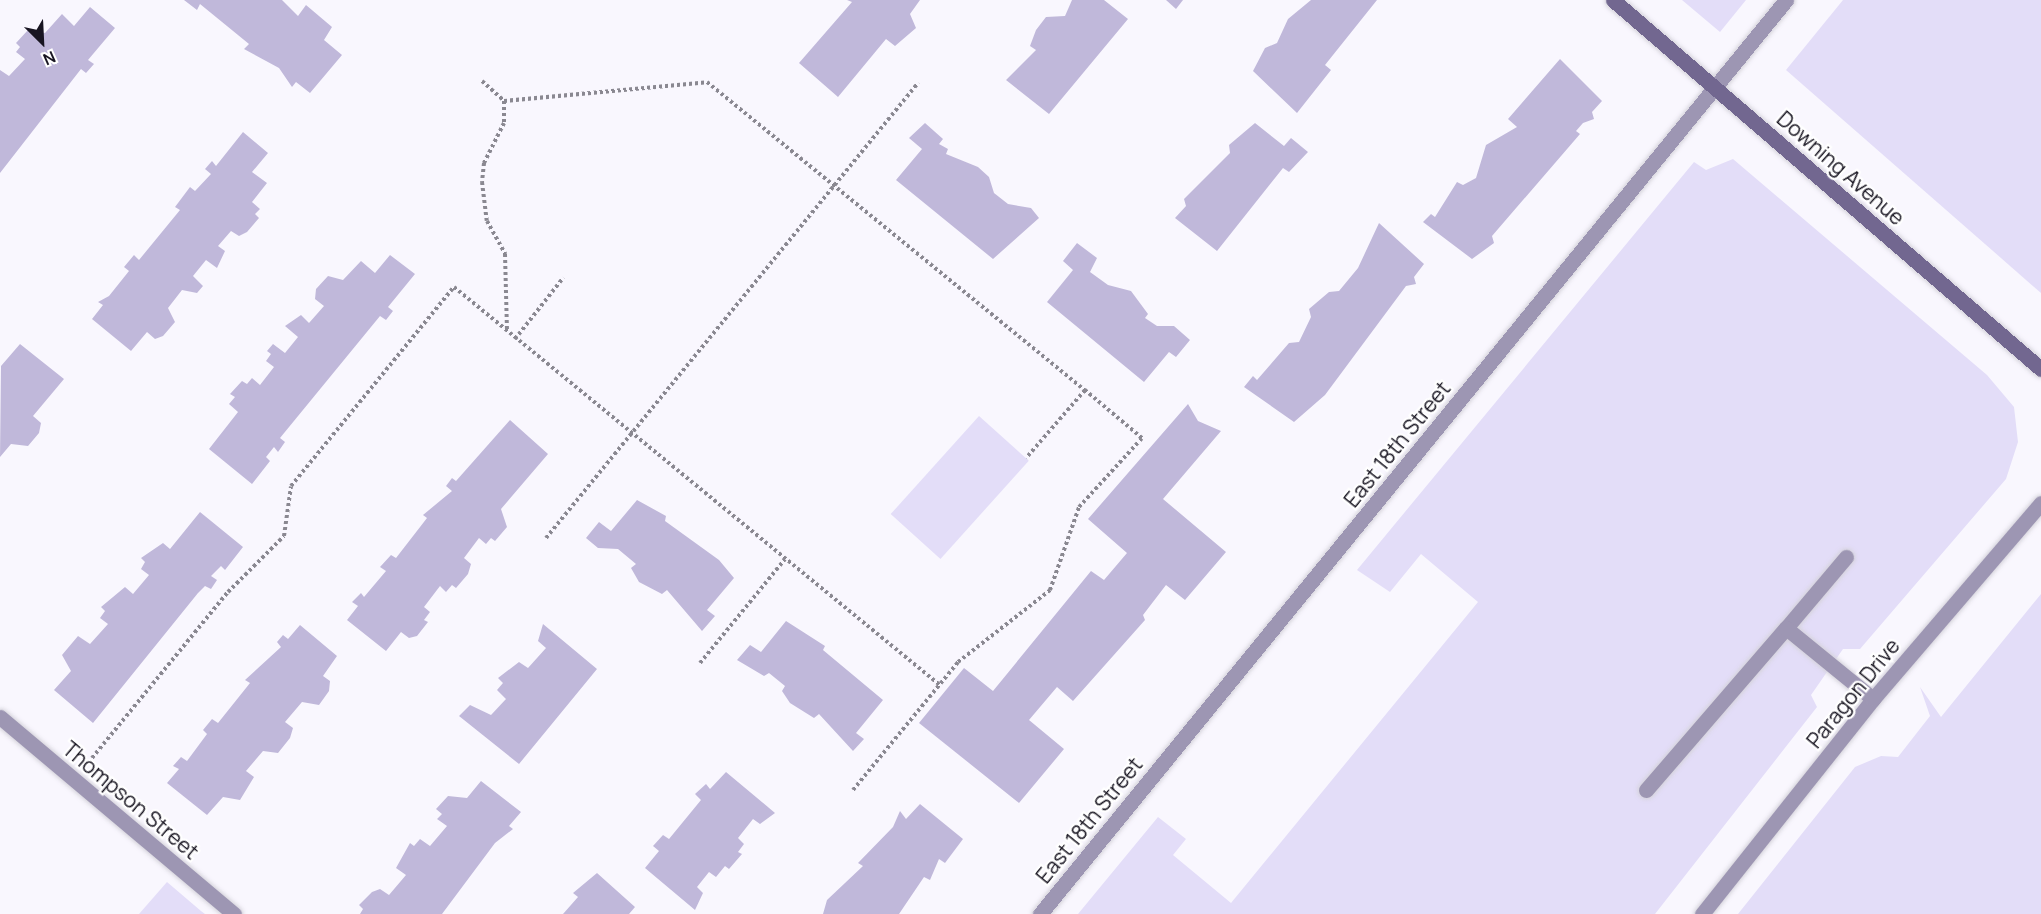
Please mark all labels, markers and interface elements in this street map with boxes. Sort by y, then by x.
north arrow [12,12,72,72]
text: N [40,46,59,71]
street label: Downing Avenue [1772,106,1910,230]
street label: East 18th Street [1339,376,1455,512]
street label: Paragon Drive [1801,633,1905,753]
street label: Thompson Street [58,736,204,864]
street label: East 18th Street [1031,752,1147,888]

